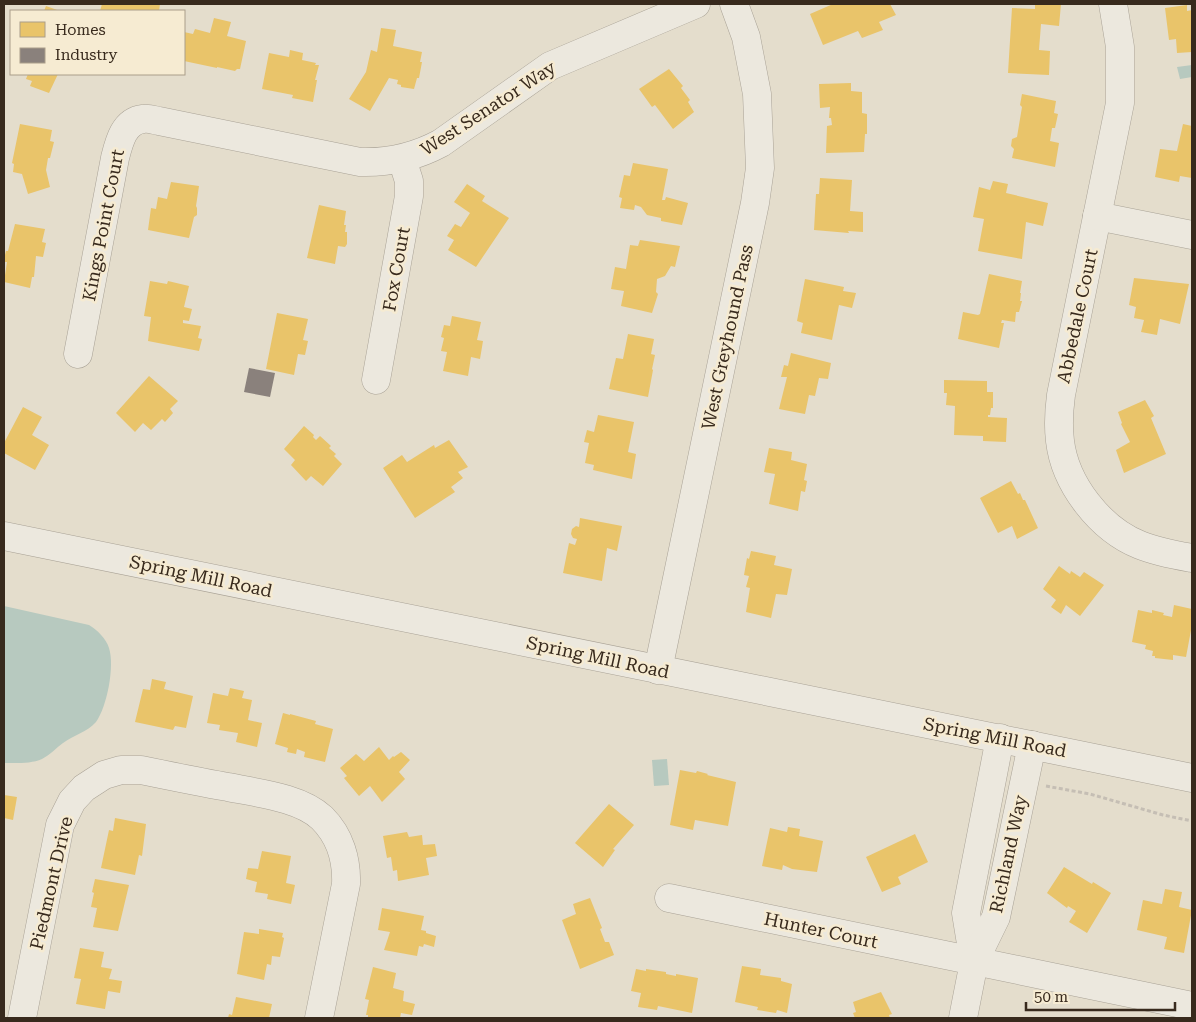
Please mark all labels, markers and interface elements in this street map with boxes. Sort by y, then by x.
legend [10,10,185,75]
text: Homes [55,21,106,39]
text: Industry [55,46,117,64]
street label: West Senator Way [417,56,560,159]
street label: Kings Point Court [78,147,128,303]
street label: Fox Court [378,225,414,313]
street label: West Greyhound Pass [697,243,757,431]
street label: Abbedale Court [1052,247,1102,385]
street label: Spring Mill Road [128,551,275,601]
street label: Spring Mill Road [525,632,672,682]
street label: Spring Mill Road [922,713,1069,761]
street label: Richland Way [985,793,1031,915]
street label: Piedmont Drive [25,814,77,952]
street label: Hunter Court [762,908,880,952]
scale bar [1026,980,1175,1012]
text: 50 m [1034,988,1069,1006]

